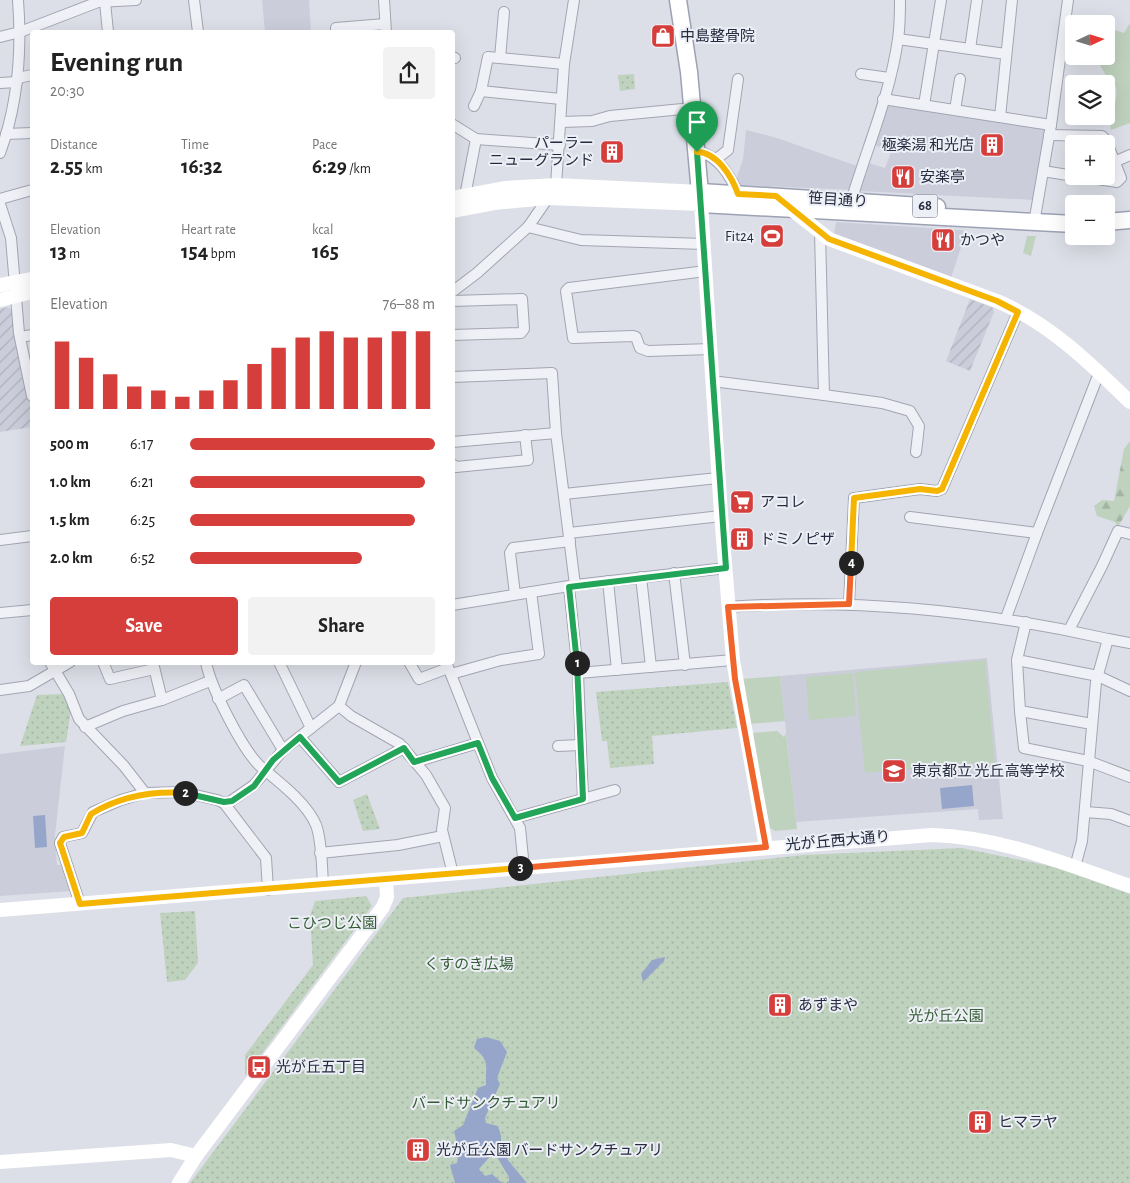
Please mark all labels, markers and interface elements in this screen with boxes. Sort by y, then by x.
north arrow [1065,15,1115,65]
map controls [1065,15,1115,245]
shop icon: 中島整骨院 [650,23,676,49]
place label: 中島整骨院 [680,28,755,44]
button: share [383,47,435,99]
text: Evening run [50,49,183,77]
button: layers [1065,75,1115,125]
text: 20:30 [50,83,84,99]
pin [676,101,718,152]
icon: arrive [683,108,711,136]
building icon: 極楽湯 和光店 [979,132,1005,158]
button: + [1065,135,1115,185]
place label: パーラー ニューグランド [489,136,594,168]
place label: 極楽湯 和光店 [882,137,974,153]
text: Distance [50,138,97,152]
text: Time [181,138,209,152]
text: Pace [312,138,337,152]
building icon: パーラー ニューグランド [599,139,625,165]
text: 2.55 [50,156,83,177]
text: 16:32 [181,156,222,177]
text: 6:29 [312,156,347,177]
text: km [83,162,103,176]
text: /km [347,162,371,176]
restaurant icon: 安楽亭 [890,164,916,190]
place label: 安楽亭 [920,169,965,185]
street label: 笹目通り [808,189,869,210]
road number: 68 [912,195,938,218]
button: − [1065,195,1115,245]
text: Elevation [50,223,101,237]
text: Heart rate [181,223,236,237]
text: kcal [312,223,333,237]
sports icon: Fit24 [759,223,785,249]
restaurant icon: かつや [930,227,956,253]
place label: Fit24 [725,229,754,244]
place label: かつや [960,232,1005,248]
text: 13 [50,241,67,262]
text: 154 [181,241,208,262]
text: 165 [312,241,339,262]
text: m [67,247,80,261]
text: bpm [208,247,236,261]
text: Elevation [50,296,108,312]
text: 76–88 m [383,296,435,312]
text: 500 m [50,436,89,452]
text: 6:17 [130,436,153,452]
text: 1.0 km [50,474,91,490]
text: 6:21 [130,474,154,490]
supermarket icon: アコレ [729,489,755,515]
place label: アコレ [760,495,805,510]
text: 1.5 km [50,512,90,528]
text: 6:25 [130,512,155,528]
building icon: ドミノピザ [729,526,755,552]
place label: ドミノピザ [760,532,835,547]
text: 2.0 km [50,550,93,566]
text: 6:52 [130,550,155,566]
pin: 4 [838,550,864,576]
text: 4 [848,556,855,570]
button: Save [50,597,238,655]
button: Share [248,597,435,655]
pin: 1 [564,650,590,676]
text: 1 [575,656,580,670]
school or university icon: 東京都立 光丘高等学校 [881,758,907,784]
place label: 東京都立 光丘高等学校 [912,763,1064,779]
pin: 2 [172,780,198,806]
text: 2 [182,786,189,800]
street label: 光が丘西大通り [785,828,891,853]
pin: 3 [508,856,532,880]
text: 3 [517,861,524,875]
park label: こひつじ公園 [287,915,377,931]
park label: くすのき広場 [424,956,514,972]
building icon: あずまや [767,992,793,1018]
place label: あずまや [798,997,858,1013]
park label: 光が丘公園 [908,1008,984,1024]
bus stop icon: 光が丘五丁目 [246,1054,272,1080]
place label: 光が丘五丁目 [276,1059,366,1075]
park label: バードサンクチュアリ [411,1095,561,1111]
building icon: ヒマラヤ [967,1109,993,1135]
place label: ヒマラヤ [998,1115,1058,1130]
building icon: 光が丘公園 バードサンクチュアリ [405,1137,431,1163]
place label: 光が丘公園 バードサンクチュアリ [436,1142,663,1158]

